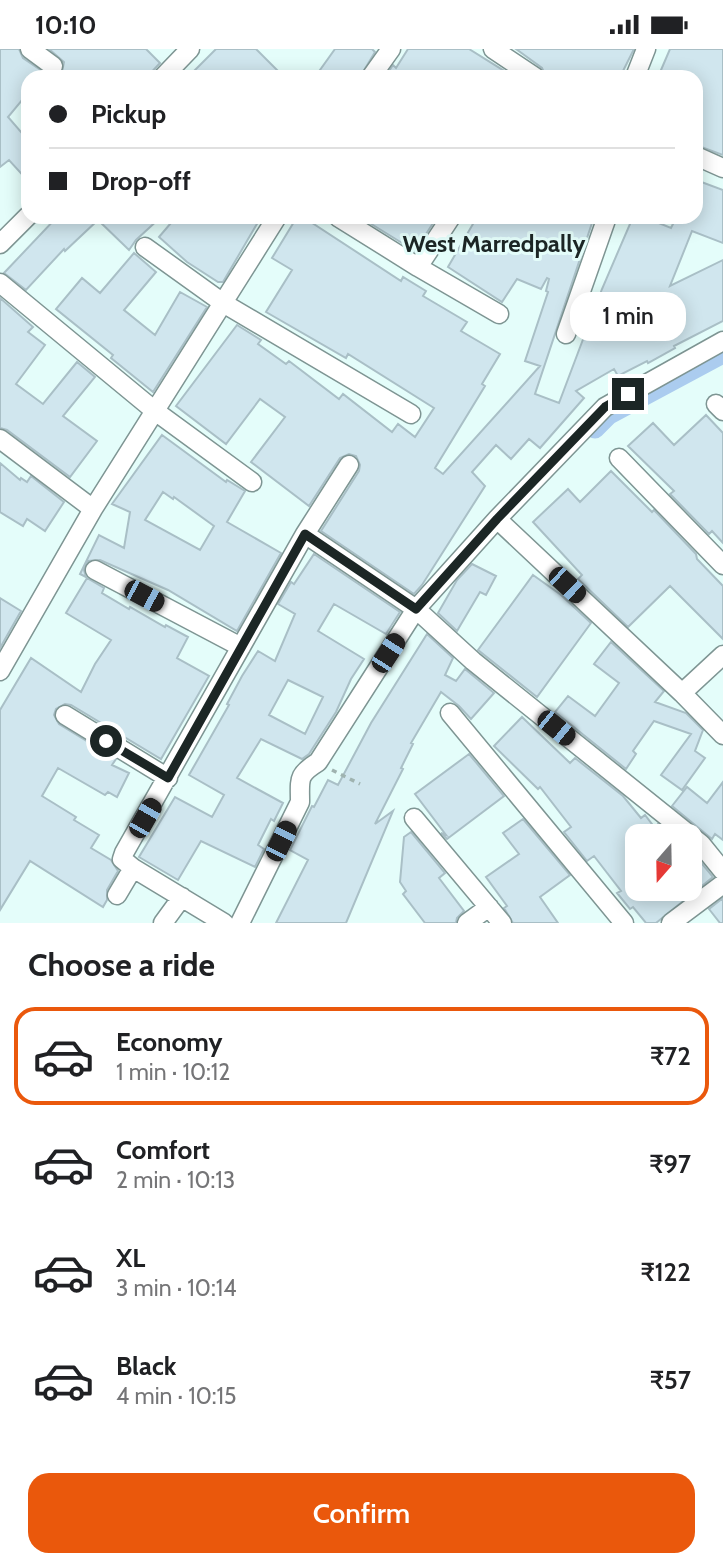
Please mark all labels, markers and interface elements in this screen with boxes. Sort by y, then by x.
text: 10:10 [35,9,97,41]
text: Pickup [91,98,166,130]
text: Drop-off [91,165,191,197]
district label: West Marredpally [403,229,586,258]
callout: 1 min [570,293,686,341]
text: 1 min [602,302,654,330]
route end [612,378,644,410]
car [545,563,590,607]
car [121,577,168,615]
car [368,630,409,676]
car [534,707,579,749]
route start [90,725,122,757]
car [126,795,165,841]
car [263,818,300,864]
north arrow [625,824,702,901]
map controls [625,824,702,901]
text: Choose a ride [28,945,215,984]
icon: car [32,1025,95,1088]
text: Economy [116,1026,222,1058]
text: ₹72 [650,1040,691,1072]
text: 1 min · 10:12 [116,1058,230,1086]
icon: car [32,1133,95,1196]
text: Comfort [116,1134,210,1166]
text: ₹97 [649,1148,691,1180]
text: 2 min · 10:13 [116,1166,235,1194]
icon: car [32,1241,95,1304]
text: XL [116,1242,145,1274]
text: ₹122 [640,1256,691,1288]
text: 3 min · 10:14 [116,1274,236,1302]
icon: car [32,1349,95,1412]
text: Black [116,1350,176,1382]
text: ₹57 [650,1364,691,1396]
text: 4 min · 10:15 [116,1382,236,1410]
button: Confirm [28,1473,695,1553]

